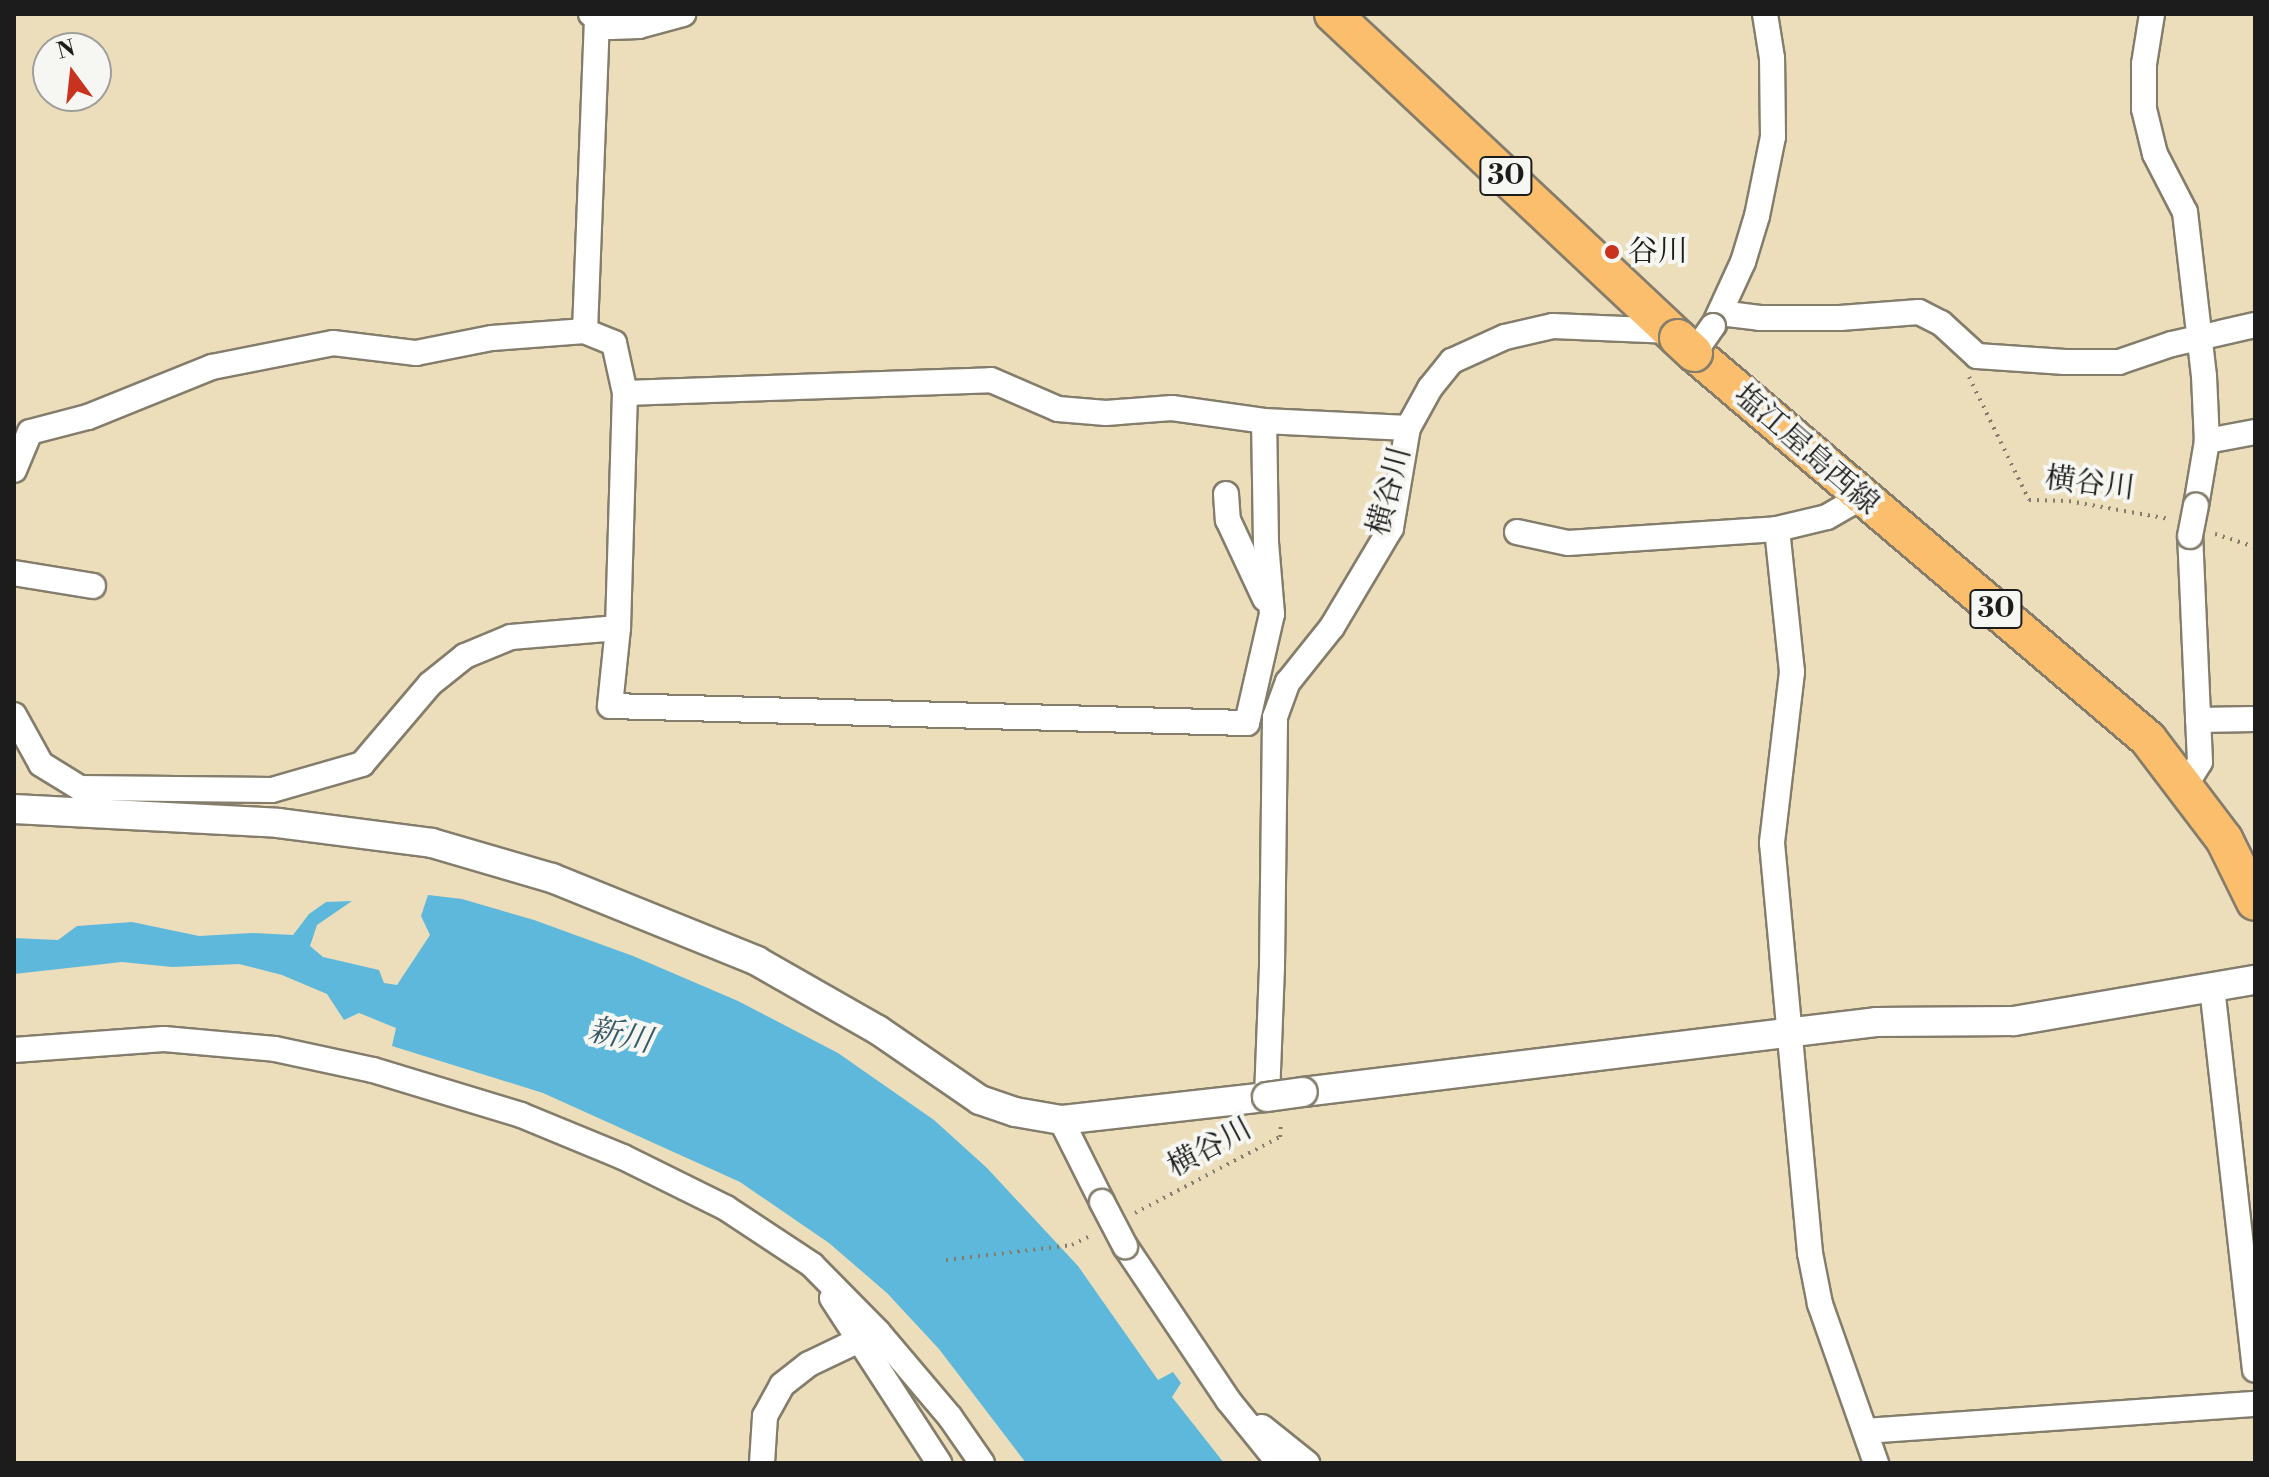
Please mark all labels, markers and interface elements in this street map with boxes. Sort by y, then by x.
north arrow [32,32,112,112]
text: N [54,35,78,66]
road number: 30 [1478,152,1534,200]
place label: 谷川 [1628,234,1688,270]
marker: 谷川 [1603,243,1621,261]
street label: 塩江屋島西線 [1726,377,1886,523]
street label: 横谷川 [1361,443,1419,539]
street label: 横谷川 [2043,461,2137,507]
road number: 30 [1968,585,2024,633]
water label: 新川 [585,1011,655,1061]
street label: 横谷川 [1162,1111,1258,1185]

